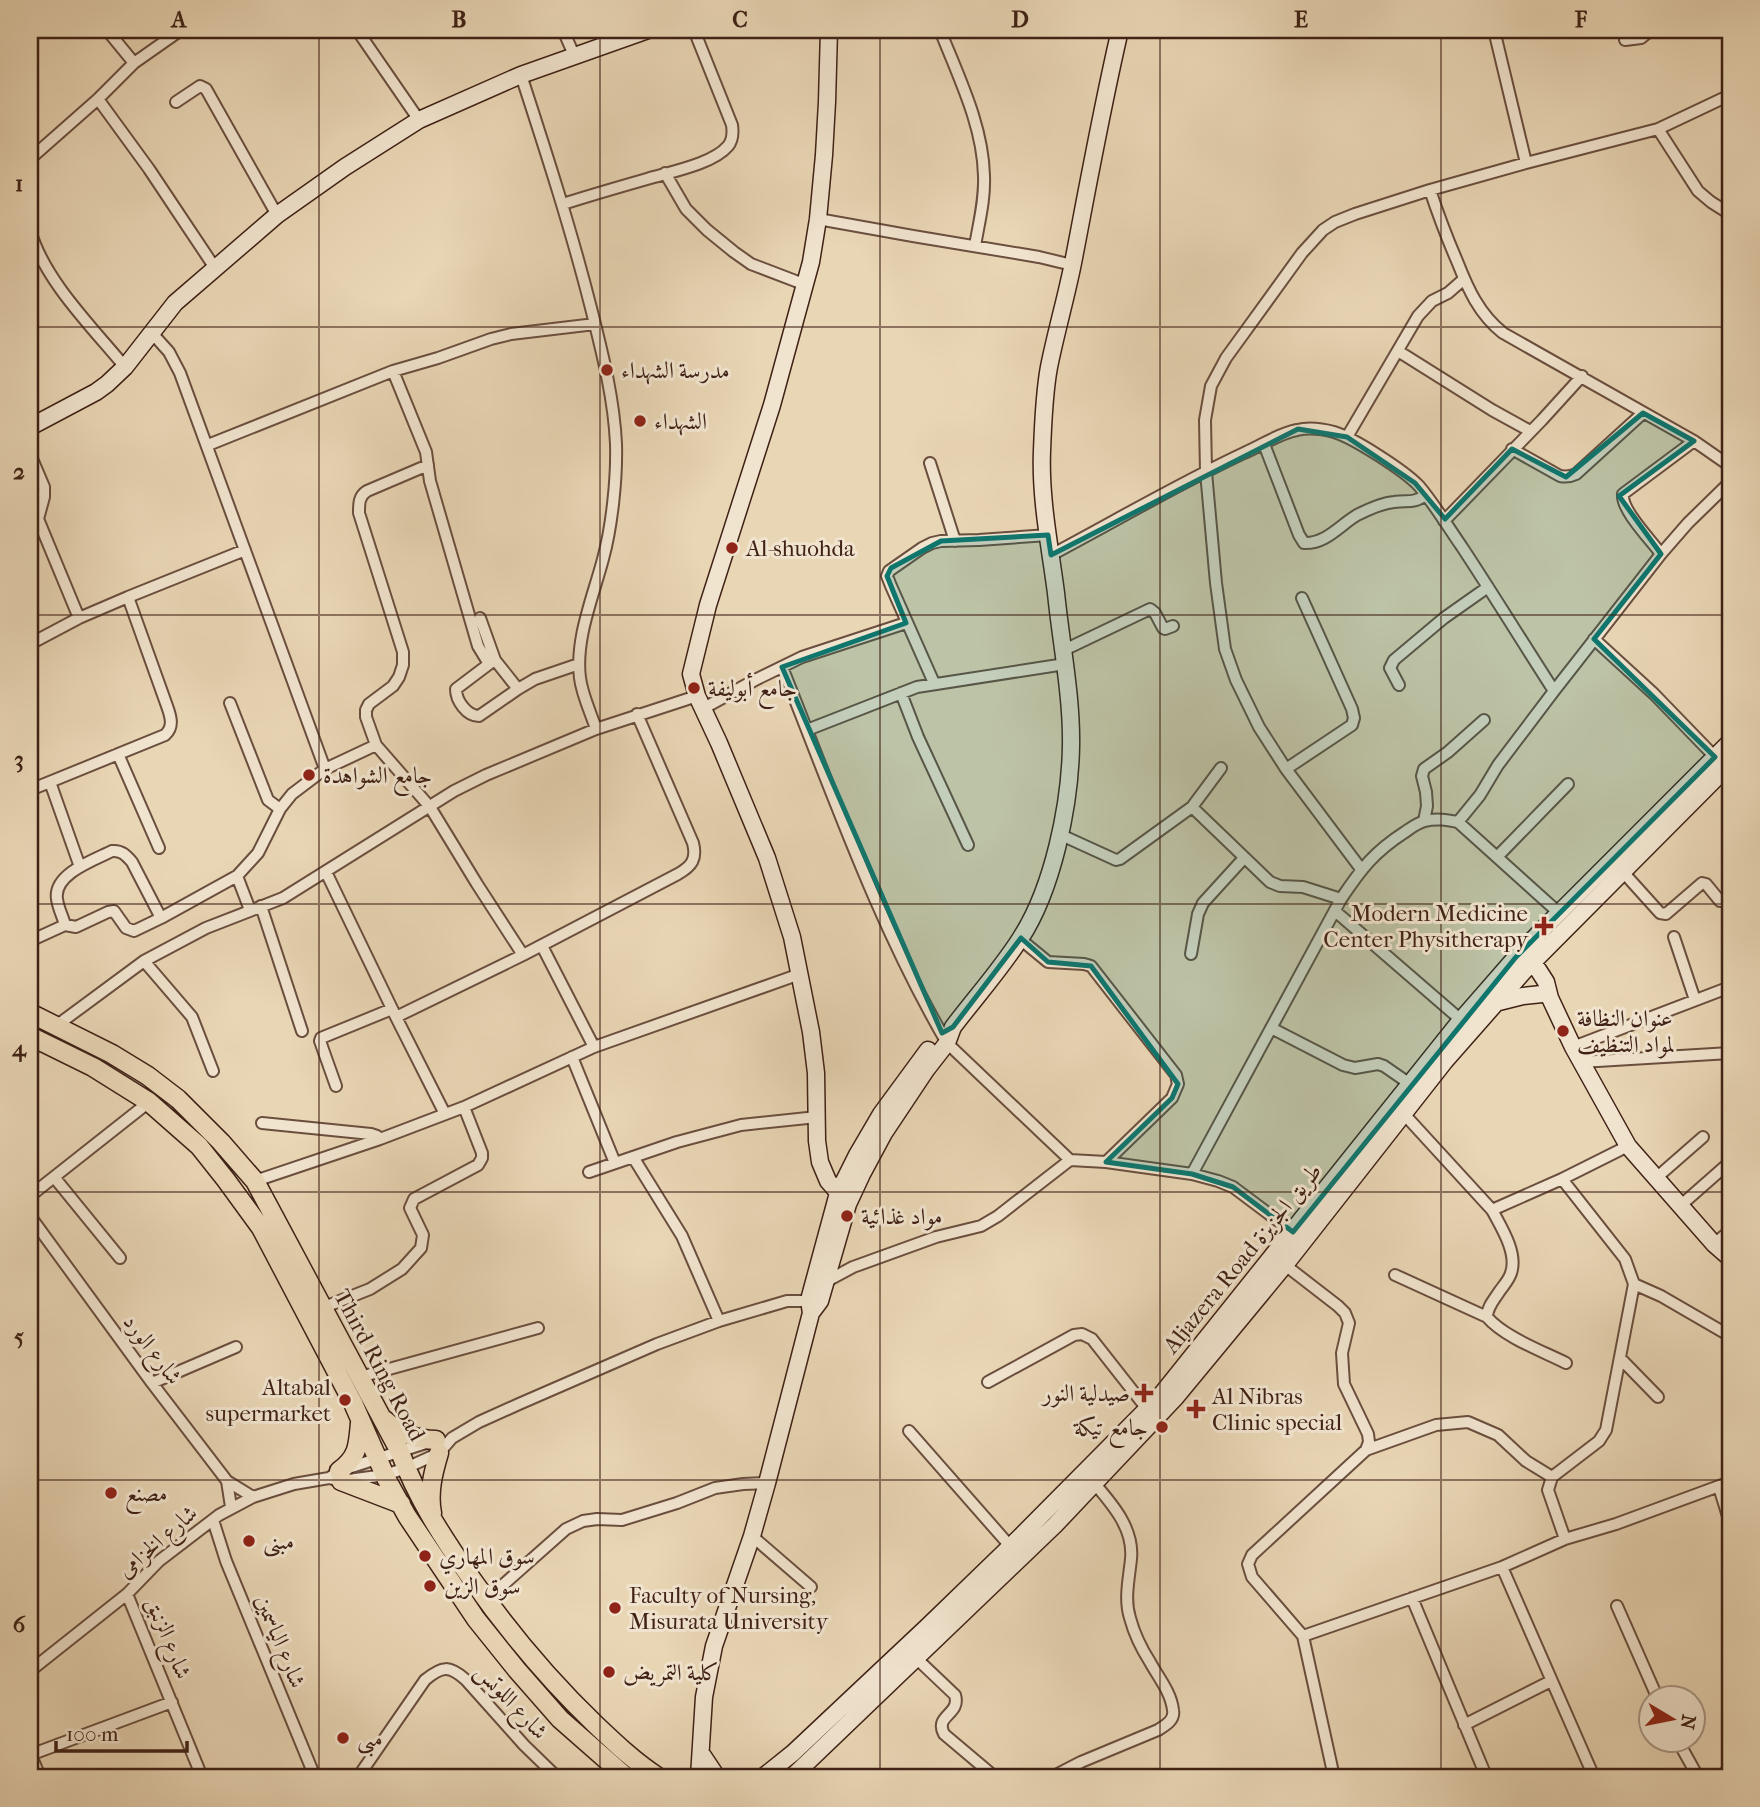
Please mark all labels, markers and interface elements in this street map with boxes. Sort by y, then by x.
text: A [170,6,188,33]
text: B [452,6,467,33]
text: C [732,6,748,33]
text: D [1011,6,1029,33]
text: E [1294,6,1308,33]
text: F [1574,6,1588,33]
text: 1 [15,170,23,197]
place label: مدرسة الشهداء [621,357,730,385]
marker: مدرسة الشهداء [599,362,615,378]
place label: الشهداء [654,408,707,436]
marker: الشهداء [632,413,648,429]
text: 2 [13,458,25,485]
place label: Al-shuohda [745,535,855,562]
marker: Al-shuohda [724,540,740,556]
place label: جامع أبوليفة [708,672,797,709]
marker: جامع أبوليفة [686,680,702,696]
text: 3 [14,746,24,773]
place label: جامع الشواهدة [323,762,432,796]
marker: جامع الشواهدة [301,767,317,783]
place label: Modern Medicine Center Physitherapy [1323,900,1529,953]
marker: Modern Medicine Center Physitherapy [1534,916,1554,936]
place label: عنوان النظافة لمواد التنظيف [1577,1005,1675,1059]
marker: عنوان النظافة لمواد التنظيف [1555,1023,1571,1039]
text: 4 [11,1035,27,1062]
street label: Aljazera Road طريق الجزيزة [1157,1158,1328,1360]
place label: مواد غذائية [861,1203,942,1231]
marker: مواد غذائية [839,1208,855,1224]
street label: Third Ring Road [328,1285,431,1446]
street label: شارع الورد [113,1309,188,1394]
text: 5 [14,1323,24,1350]
place label: Altabal supermarket [205,1374,332,1427]
place label: صيدلية النور [1040,1380,1130,1408]
place label: Al Nibras Clinic special [1211,1383,1343,1436]
marker: صيدلية النور [1136,1385,1152,1401]
marker: Altabal supermarket [337,1392,353,1408]
marker: Al Nibras Clinic special [1186,1399,1206,1419]
place label: جامع تيكة [1073,1414,1148,1448]
marker: جامع تيكة [1154,1419,1170,1435]
place label: مصنع [125,1480,168,1514]
marker: مصنع [103,1485,119,1501]
street label: شارع الخزامى [112,1499,207,1588]
place label: مبنى [263,1528,294,1557]
marker: مبنى [241,1533,257,1549]
place label: سوق المهاري [439,1543,535,1575]
marker: سوق المهاري [417,1548,433,1564]
place label: سوق الزين [444,1573,521,1601]
marker: سوق الزين [422,1578,438,1594]
place label: Faculty of Nursing, Misurata University [629,1582,829,1635]
street label: شارع الياسمين [244,1591,311,1694]
street label: شارع الزنبق [134,1593,197,1685]
marker: Faculty of Nursing, Misurata University [607,1600,623,1616]
text: 6 [13,1611,26,1638]
street label: شارع اللوتس [465,1658,554,1749]
place label: كلية التمريض [623,1659,719,1687]
marker: كلية التمريض [601,1664,617,1680]
north arrow [1638,1685,1708,1755]
scale bar [56,1709,187,1753]
text: N [1676,1713,1700,1731]
text: 100 m [66,1722,119,1746]
place label: مبى [357,1725,383,1757]
marker: مبى [335,1730,351,1746]

